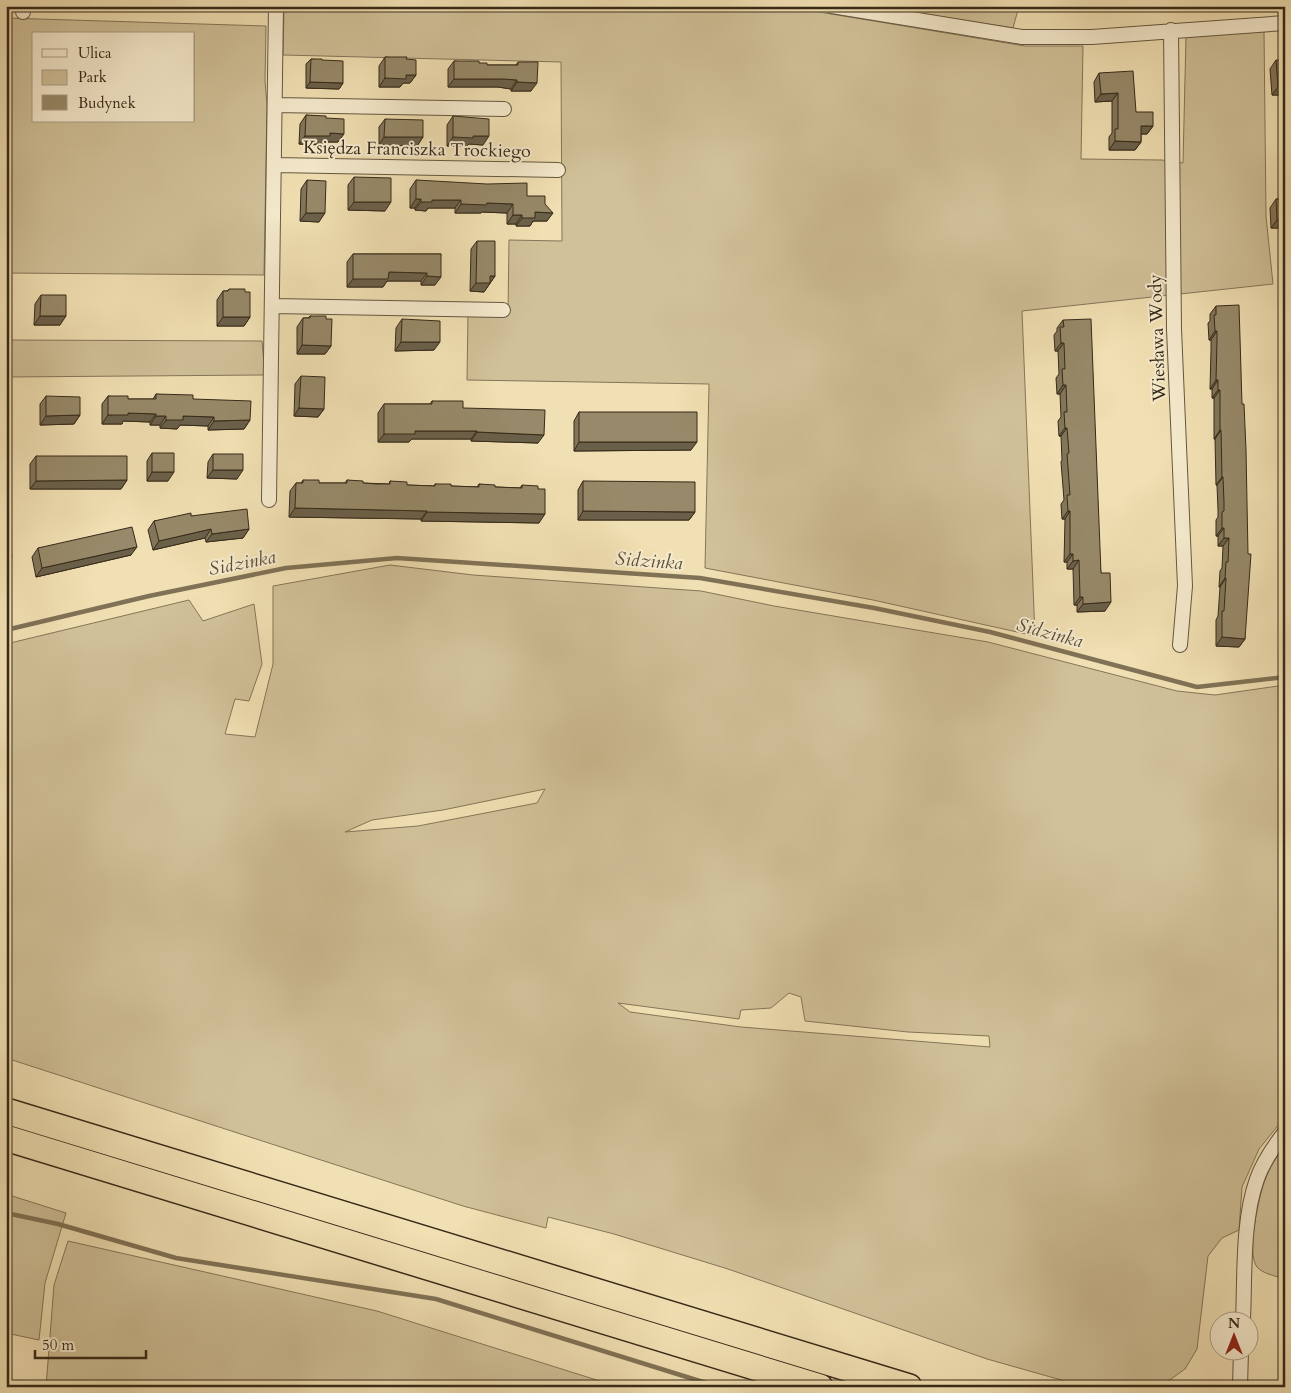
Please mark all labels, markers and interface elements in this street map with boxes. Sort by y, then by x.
legend [32,32,195,122]
text: Ulica [78,43,112,63]
text: Park [78,67,107,87]
text: Budynek [78,93,136,113]
street label: Księdza Franciszka Trockiego [303,135,531,164]
street label: Wiesława Wody [1143,273,1172,403]
water label: Sidzinka [206,544,278,582]
water label: Sidzinka [614,546,684,576]
water label: Sidzinka [1014,612,1086,654]
north arrow [1208,1310,1258,1360]
text: N [1228,1314,1240,1333]
scale bar [35,1328,146,1360]
text: 50 m [42,1335,74,1355]

